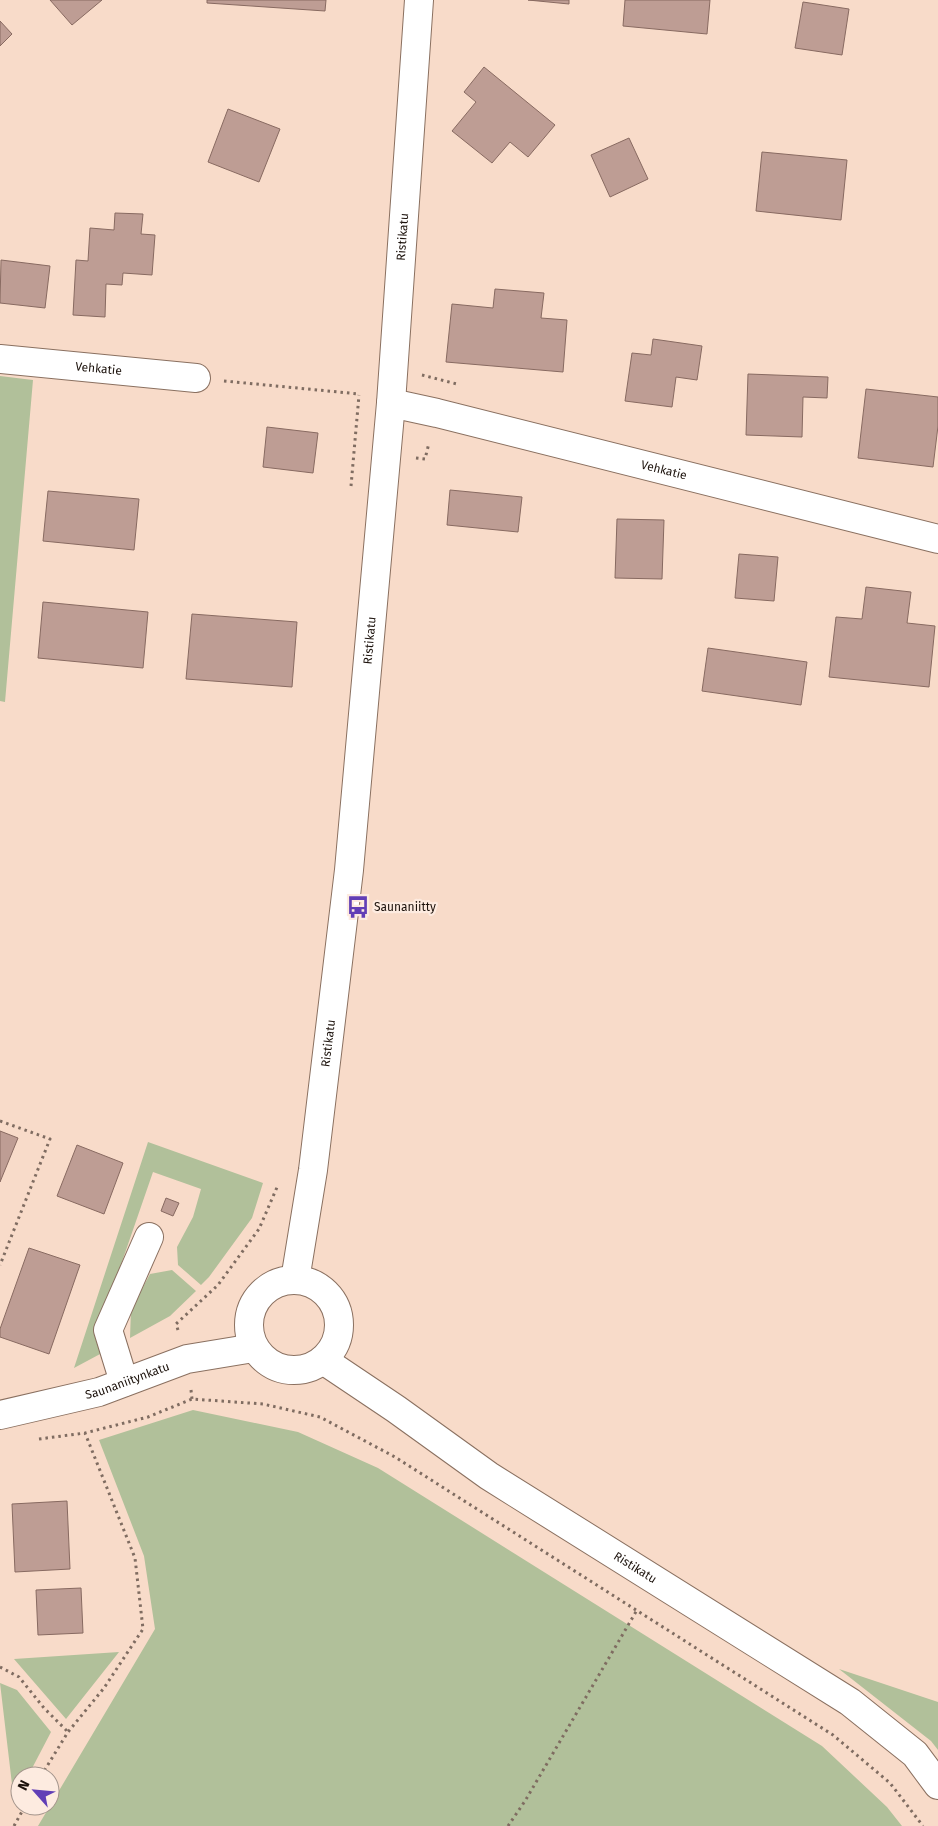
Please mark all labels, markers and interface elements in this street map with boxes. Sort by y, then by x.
street label: Ristikatu [394,213,411,261]
street label: Vehkatie [75,359,122,378]
street label: Vehkatie [639,458,688,483]
street label: Ristikatu [361,616,379,665]
bus stop icon: Saunaniitty [345,894,371,920]
place label: Saunaniitty [374,900,436,914]
street label: Ristikatu [318,1019,338,1068]
street label: Saunaniitynkatu [84,1359,171,1402]
street label: Ristikatu [611,1549,659,1586]
north arrow [10,1766,60,1816]
text: N [14,1777,34,1793]

